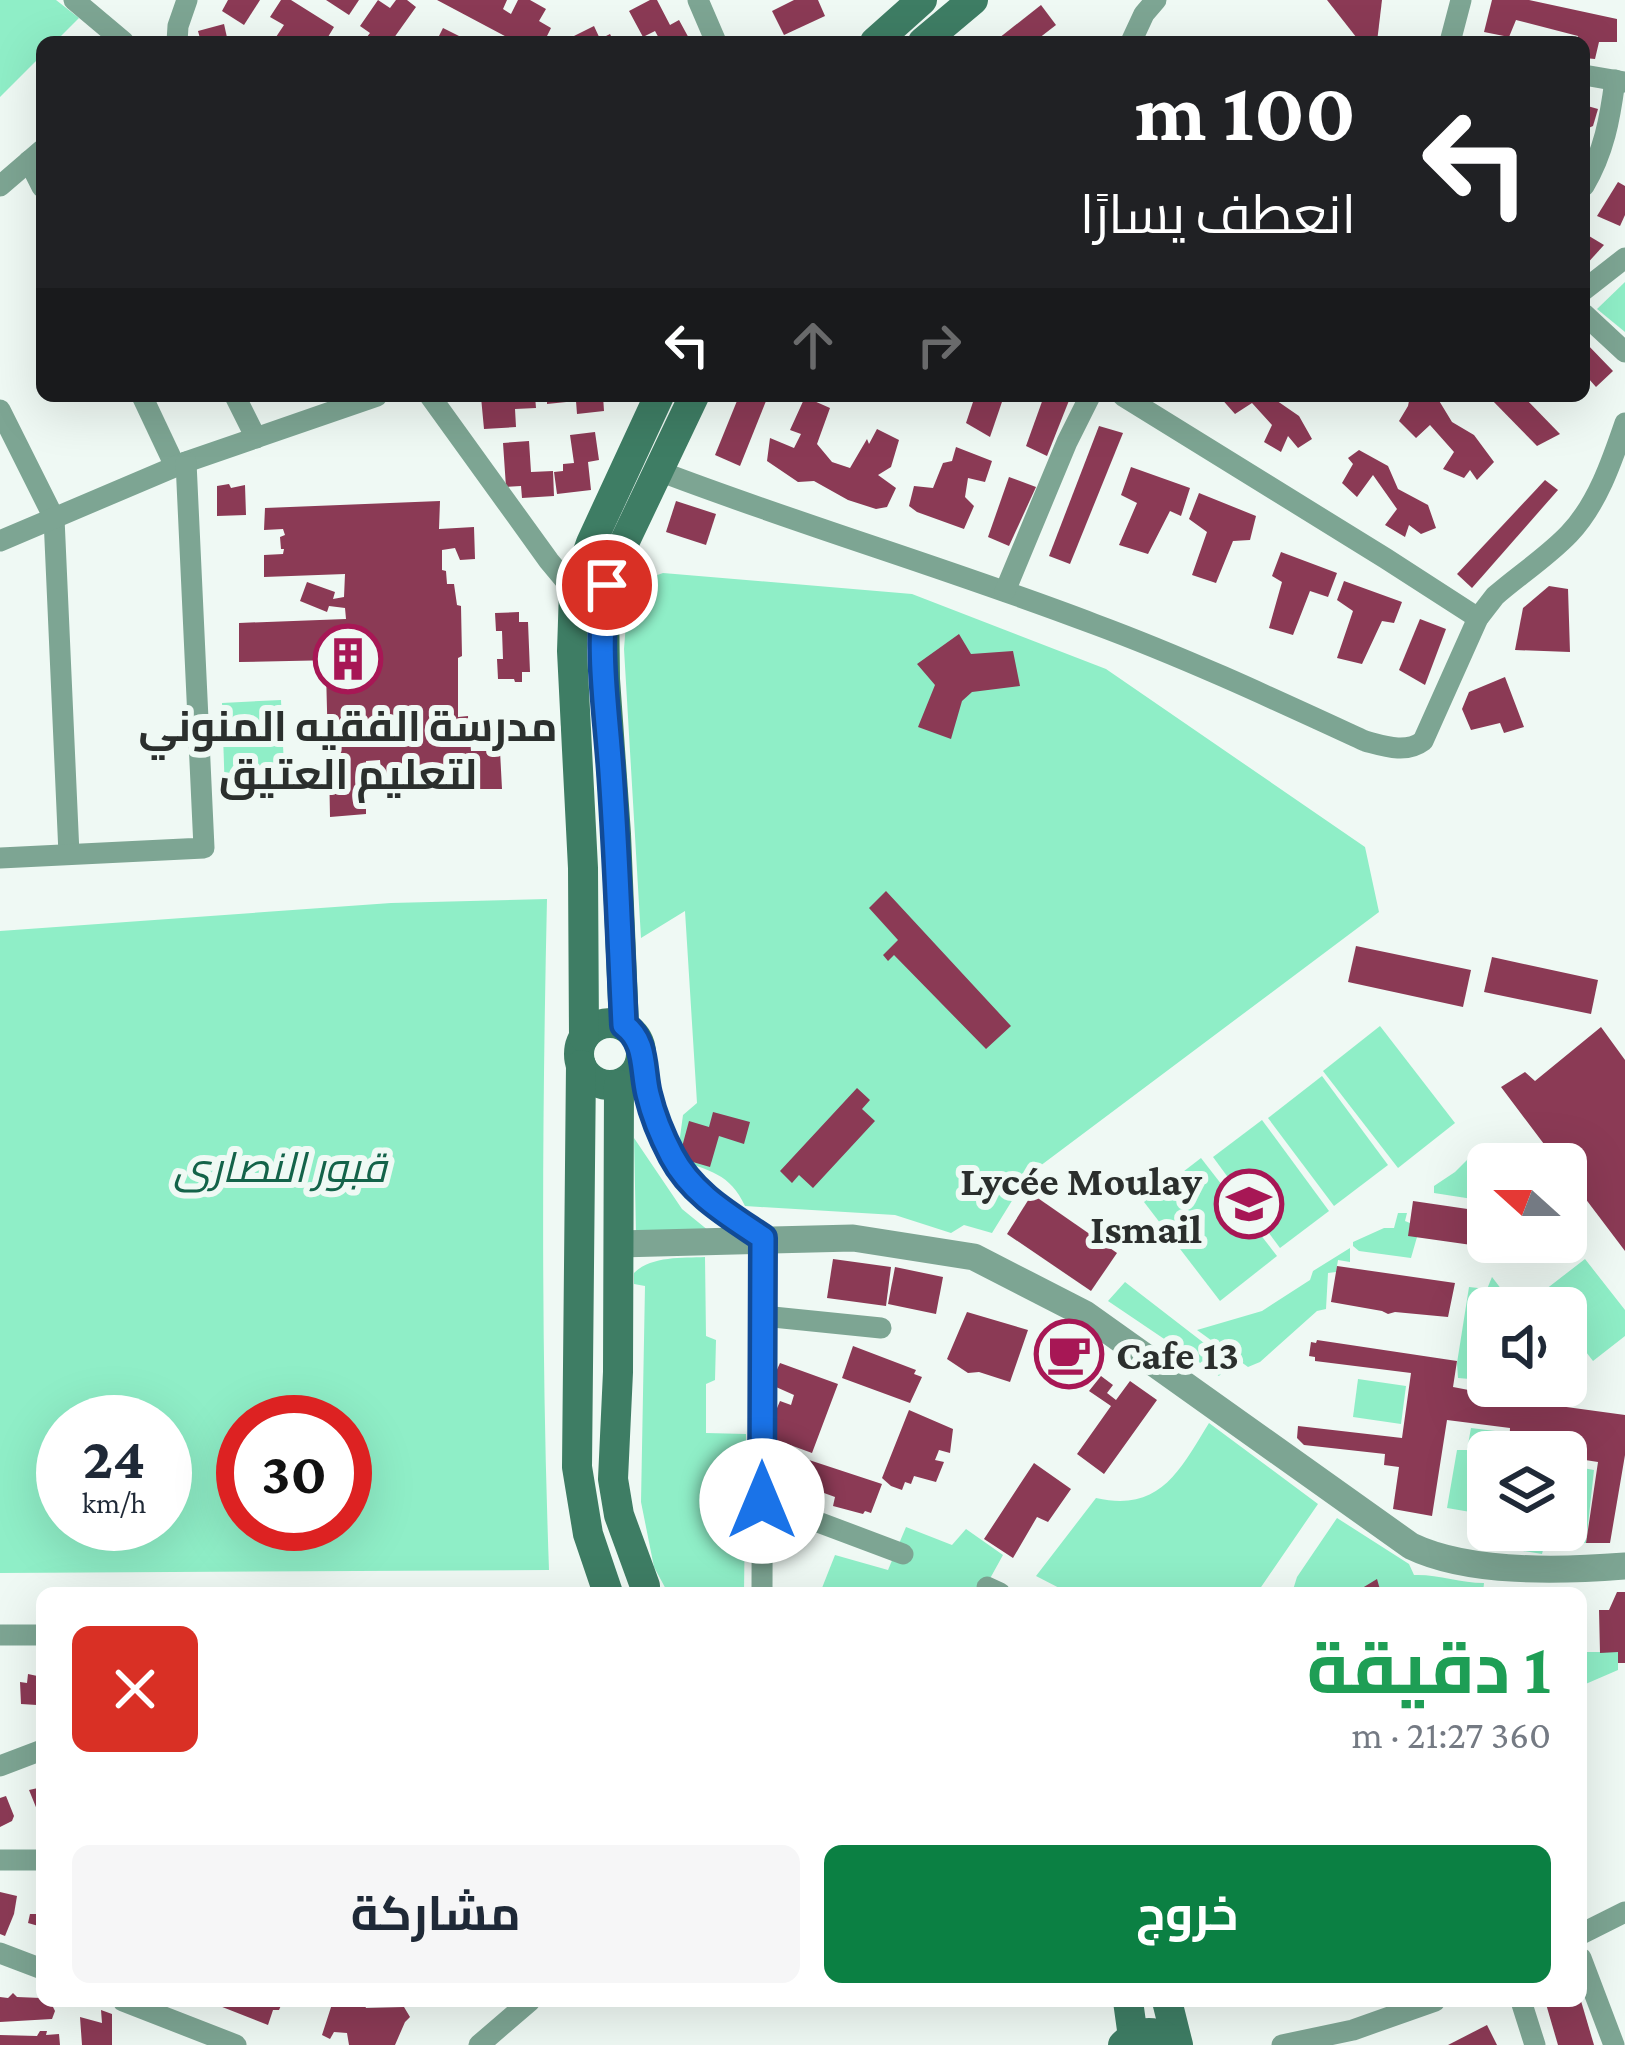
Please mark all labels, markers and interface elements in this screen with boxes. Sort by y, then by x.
text: 100 m [1135,65,1356,158]
icon: left [1398,84,1554,240]
text: انعطف يسارًا [1080,185,1356,245]
icon: left [654,312,720,378]
icon: ahead [780,312,846,378]
icon: right [906,312,972,378]
pin [556,534,658,636]
icon: arrive [574,552,640,618]
building icon: مدرسة الفقيه المنوني لتعليم العتيق [313,624,383,694]
place label: مدرسة الفقيه المنوني لتعليم العتيق [138,703,558,803]
north arrow [1467,1143,1587,1263]
map controls [1467,1143,1587,1551]
park label: قبور النصارى [173,1144,389,1193]
place label: Lycée Moulay Ismail [960,1157,1203,1252]
school or university icon: Lycée Moulay Ismail [1214,1169,1284,1239]
button: sound [1467,1287,1587,1407]
cafe icon: Cafe 13 [1034,1319,1104,1389]
place label: Cafe 13 [1116,1331,1239,1378]
speed limit sign: 30 [216,1395,372,1551]
text: 24 [83,1424,145,1491]
button: layers [1467,1431,1587,1551]
position arrow [699,1438,825,1564]
text: km/h [82,1486,146,1519]
button: close [72,1626,198,1752]
text: 1 دقيقة [1307,1628,1551,1708]
text: 360 m · 21:27 [1352,1713,1551,1756]
button: مشاركة [72,1845,800,1983]
button: خروج [824,1845,1551,1983]

